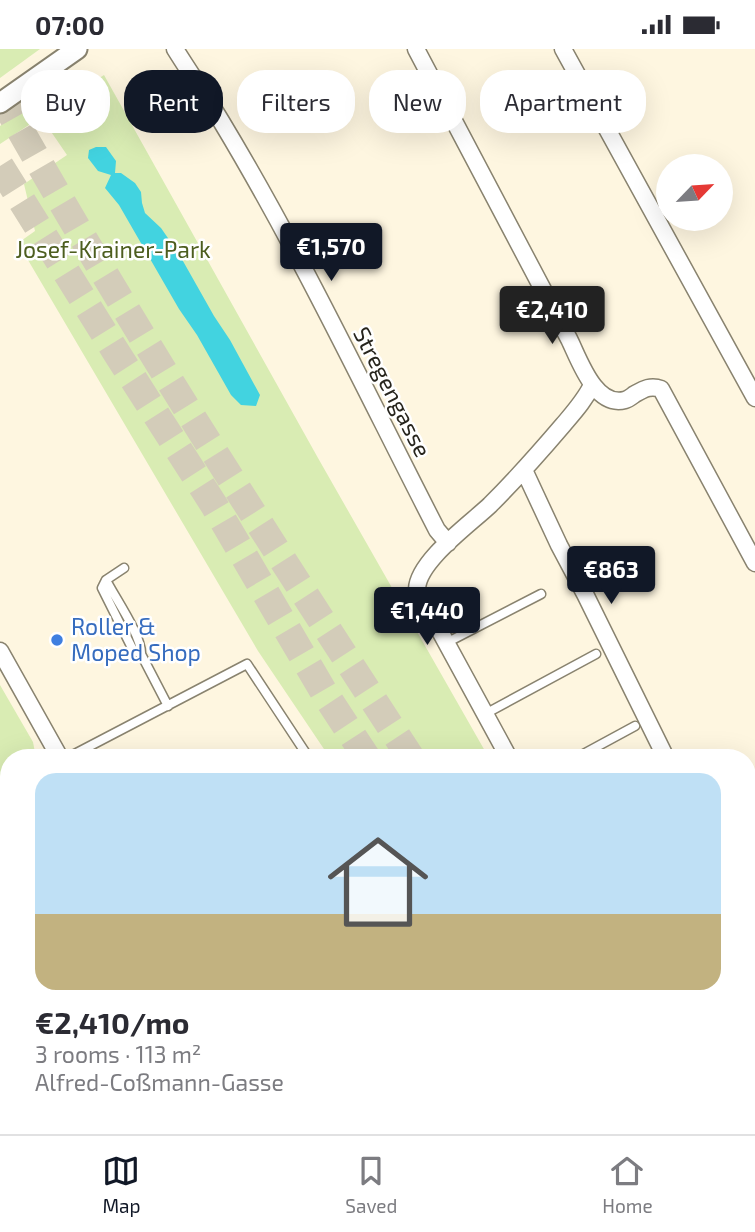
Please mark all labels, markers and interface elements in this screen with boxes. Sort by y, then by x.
text: 07:00 [35,9,105,40]
chip: Buy [21,70,110,133]
chip: Rent [124,70,223,133]
chip: Filters [237,70,355,133]
chip: New [369,70,466,133]
chip: Apartment [480,70,646,133]
north arrow [656,154,733,231]
map controls [656,154,733,231]
pin: €1,570 [274,223,388,283]
text: €1,570 [296,232,366,260]
park label: Josef-Krainer-Park [15,235,211,263]
pin: €2,410 [495,287,609,346]
text: €2,410 [516,295,588,323]
street label: Stregengasse [348,322,438,461]
pin: €863 [570,547,652,606]
text: €863 [583,555,639,583]
pin: €1,440 [370,587,484,647]
text: €1,440 [390,596,464,624]
place label: Roller & Moped Shop [71,612,201,666]
marker: Roller & Moped Shop [49,632,65,648]
icon: home [315,819,441,945]
text: €2,410/mo [35,1004,190,1040]
text: 3 rooms · 113 m² [35,1040,201,1068]
text: Alfred-Coßmann-Gasse [35,1068,284,1096]
tab: Map [102,1152,141,1217]
tab: Saved [345,1152,397,1217]
tab: Home [602,1152,653,1217]

